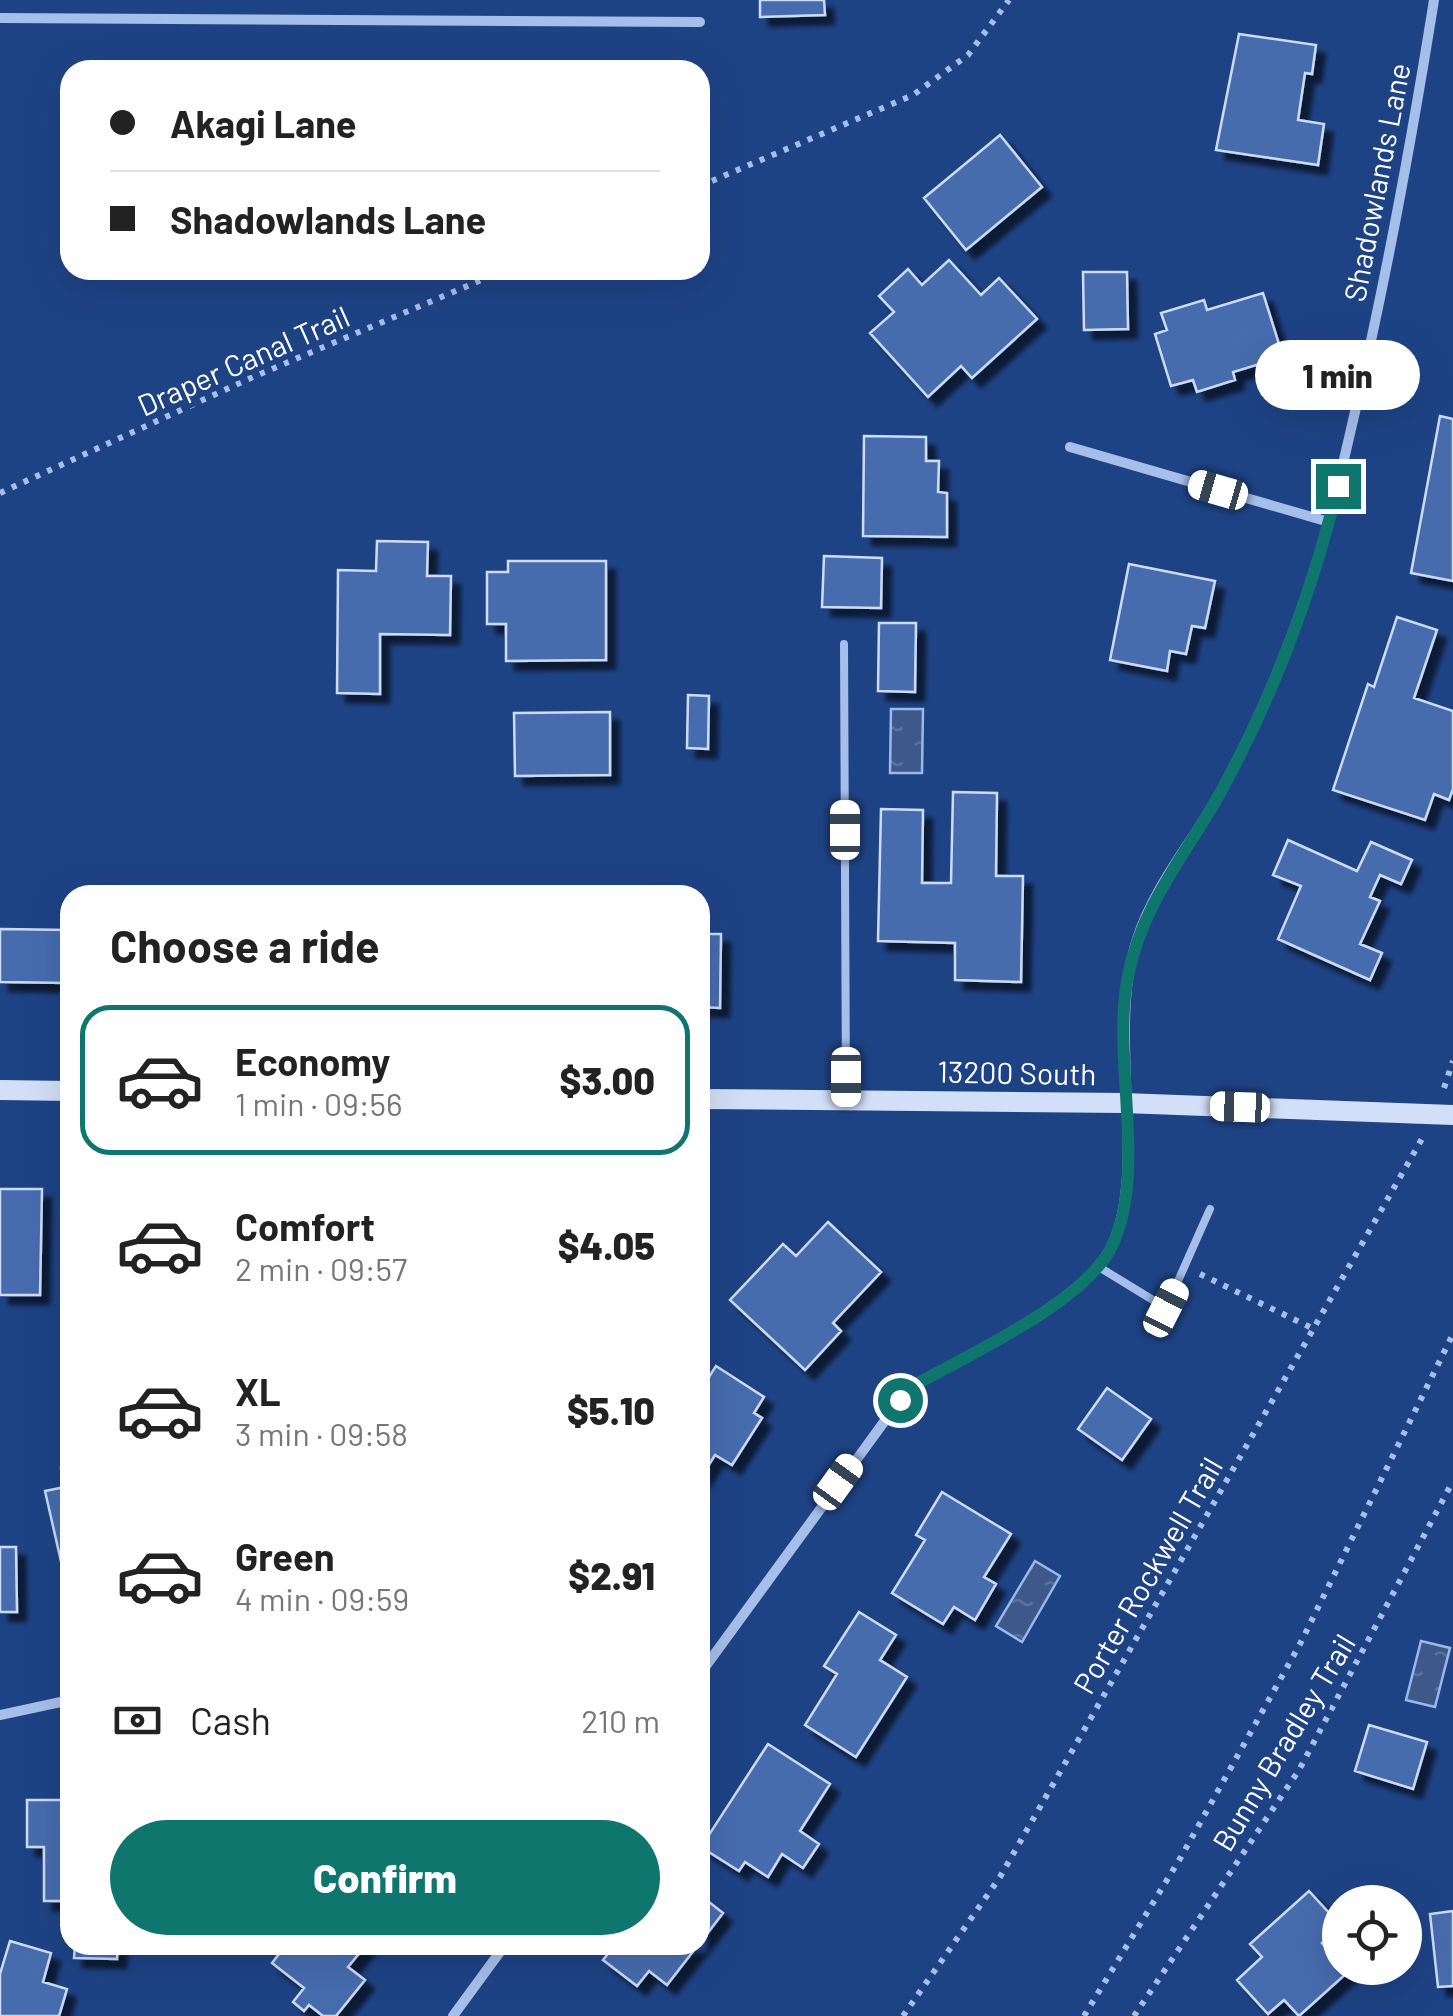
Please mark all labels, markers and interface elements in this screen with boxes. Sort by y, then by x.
street label: Shadowlands Lane [1335,60,1417,304]
text: Akagi Lane [170,100,357,146]
text: Shadowlands Lane [170,196,486,242]
street label: Draper Canal Trail [132,297,354,423]
callout: 1 min [1256,341,1420,411]
text: 1 min [1302,356,1373,394]
route end [1316,464,1361,509]
car [1185,467,1251,513]
car [830,800,860,860]
text: Choose a ride [110,918,380,972]
icon: car [115,1035,205,1125]
text: Economy [235,1038,390,1084]
car [831,1047,861,1107]
street label: 13200 South [937,1053,1097,1091]
text: $3.00 [560,1057,655,1103]
text: 1 min · 09:56 [235,1084,403,1122]
car [1209,1091,1271,1123]
icon: car [115,1200,205,1290]
text: Comfort [235,1203,375,1249]
text: $4.05 [558,1222,655,1268]
text: 2 min · 09:57 [235,1249,407,1287]
car [1139,1274,1193,1342]
icon: car [115,1365,205,1455]
text: XL [235,1368,281,1414]
route start [878,1378,923,1423]
text: $5.10 [567,1387,655,1433]
text: 3 min · 09:58 [235,1414,408,1452]
car [808,1449,868,1515]
street label: Porter Rockwell Trail [1065,1451,1229,1699]
icon: car [115,1530,205,1620]
text: Green [235,1533,335,1579]
text: $2.91 [568,1552,655,1598]
text: 4 min · 09:59 [235,1579,409,1617]
street label: Bunny Bradley Trail [1204,1627,1362,1857]
icon: cash [110,1693,165,1748]
text: Cash [190,1697,271,1743]
text: 210 m [581,1701,660,1739]
button: Confirm [110,1820,660,1935]
map controls [1322,1885,1422,1985]
button: locate [1322,1885,1422,1985]

